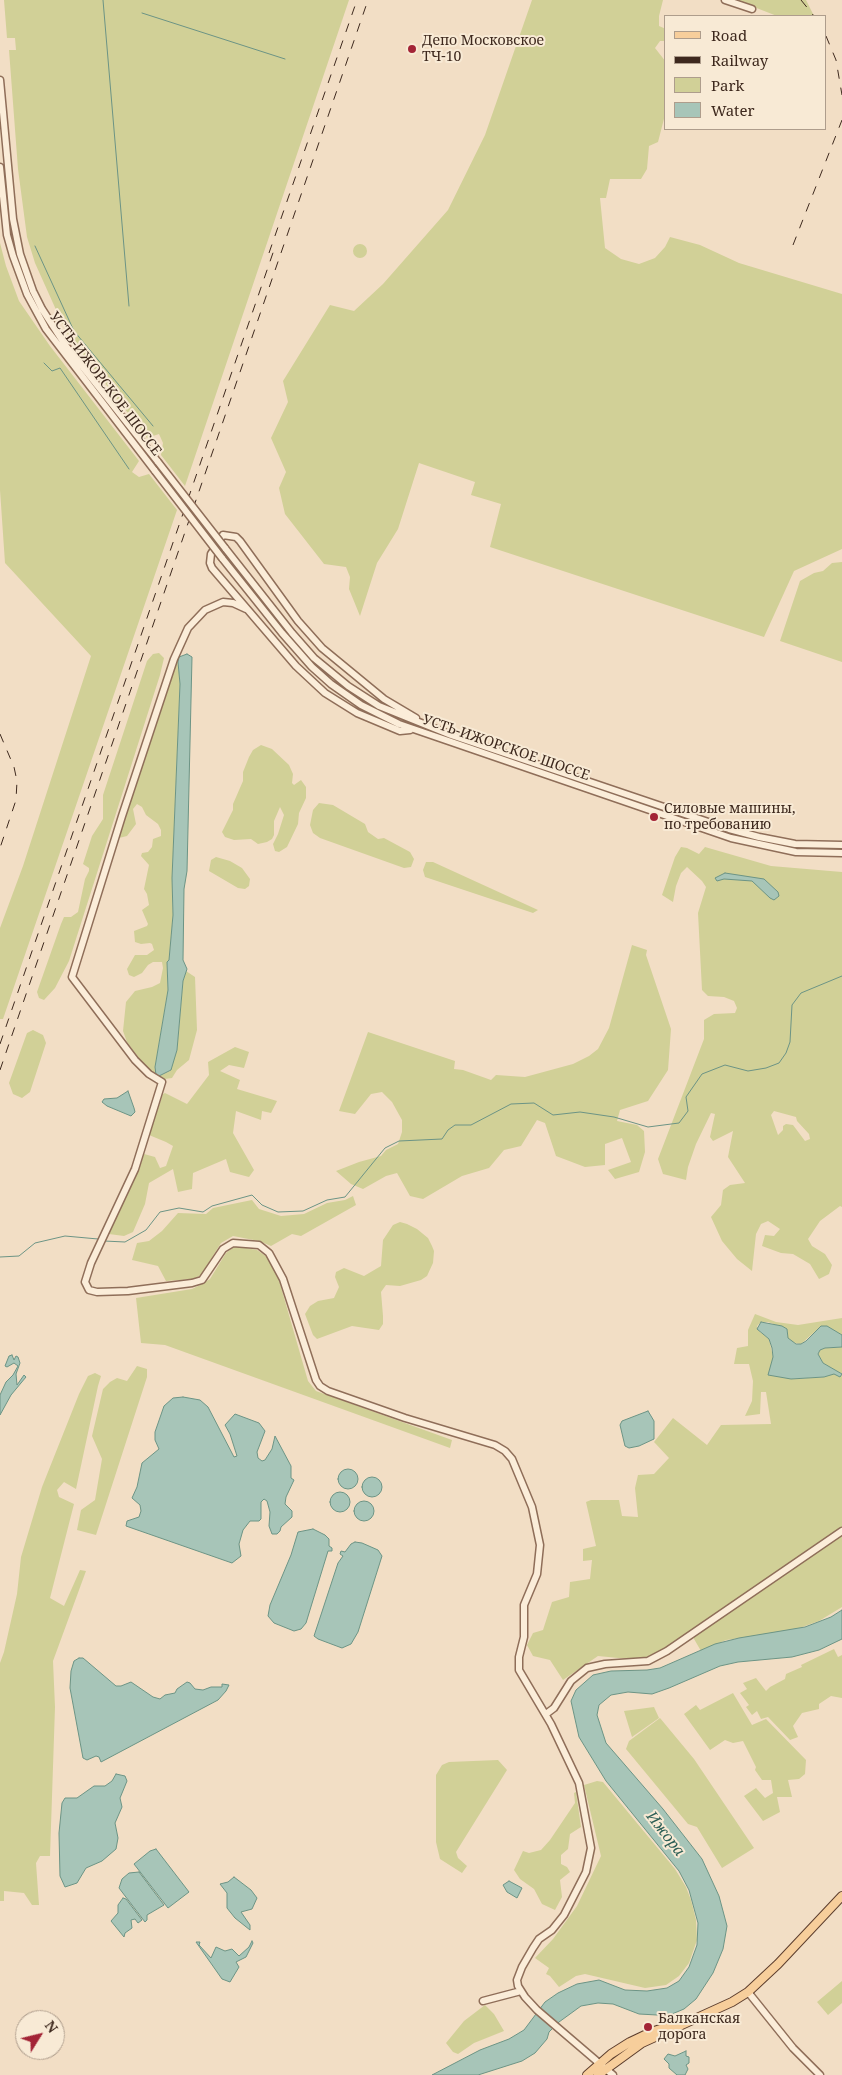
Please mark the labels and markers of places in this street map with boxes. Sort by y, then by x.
place label: Депо Московское ТЧ-10 [422,33,544,65]
marker: Депо Московское ТЧ-10 [406,43,418,55]
place label: Силовые машины, по требованию [664,801,796,834]
marker: Силовые машины, по требованию [648,811,660,823]
place label: Балканская дорога [658,2011,740,2044]
marker: Балканская дорога [642,2021,654,2033]

